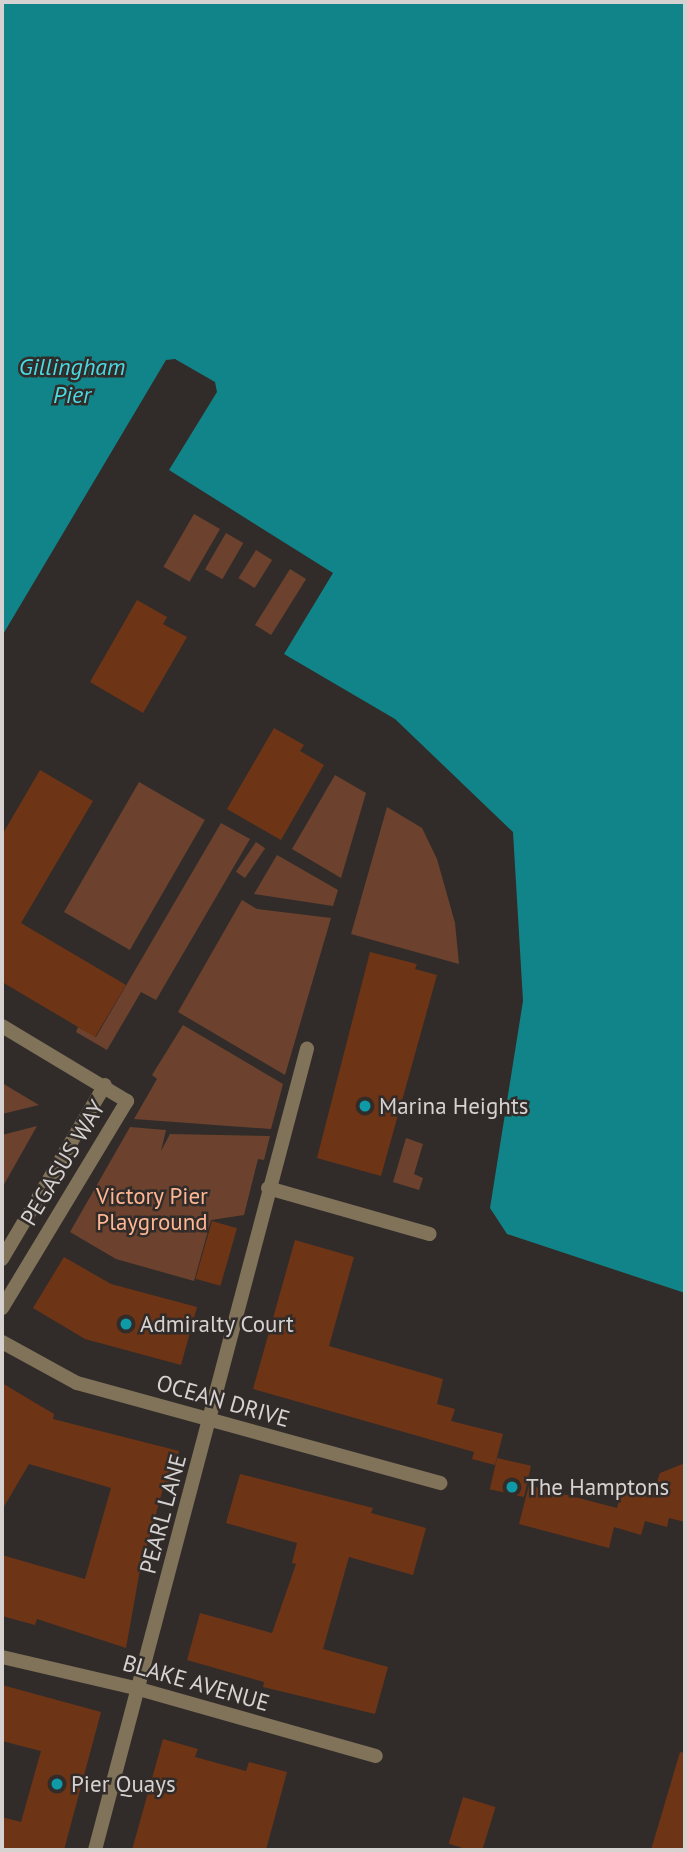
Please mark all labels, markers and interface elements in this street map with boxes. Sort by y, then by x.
water label: Gillingham Pier [19,353,125,409]
place label: Marina Heights [379,1092,528,1120]
street label: PEGASUS WAY [15,1095,111,1231]
marker: Marina Heights [357,1098,373,1114]
park label: Victory Pier Playground [96,1182,208,1236]
place label: Admiralty Court [140,1310,295,1338]
marker: Admiralty Court [118,1316,134,1332]
street label: OCEAN DRIVE [153,1369,293,1433]
street label: PEARL LANE [134,1451,192,1577]
place label: The Hamptons [526,1473,669,1501]
marker: The Hamptons [504,1479,520,1495]
street label: BLAKE AVENUE [119,1649,273,1717]
place label: Pier Quays [71,1770,176,1798]
marker: Pier Quays [49,1776,65,1792]

